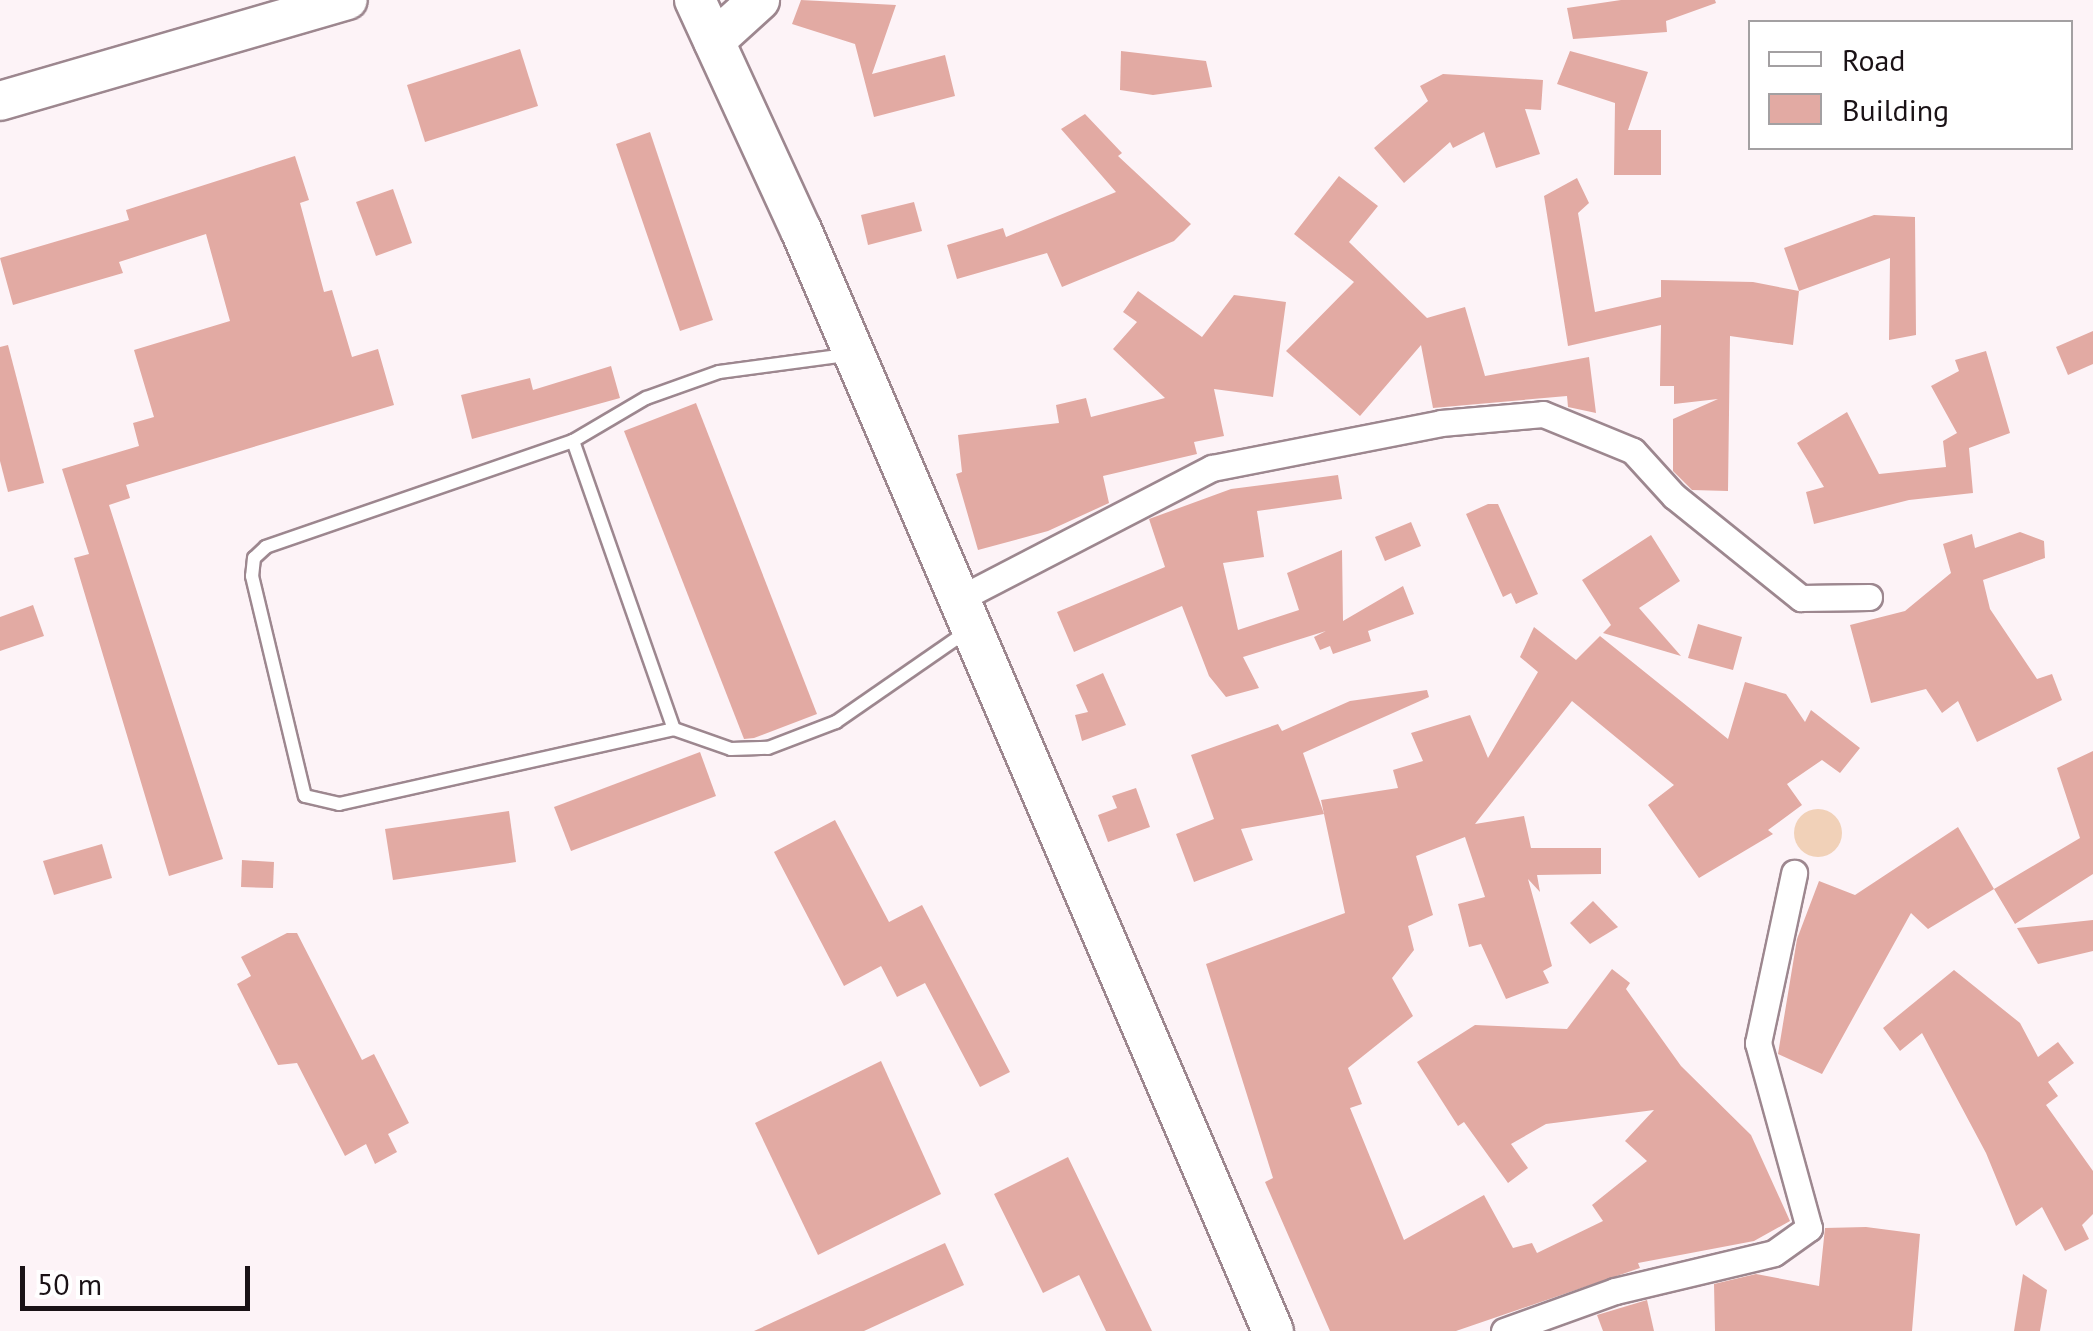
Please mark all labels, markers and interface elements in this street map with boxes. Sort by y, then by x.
legend [1748,20,2073,150]
text: Road [1842,40,1906,79]
text: Building [1842,90,1949,129]
scale bar [25,1246,255,1308]
text: 50 m [37,1264,102,1303]

